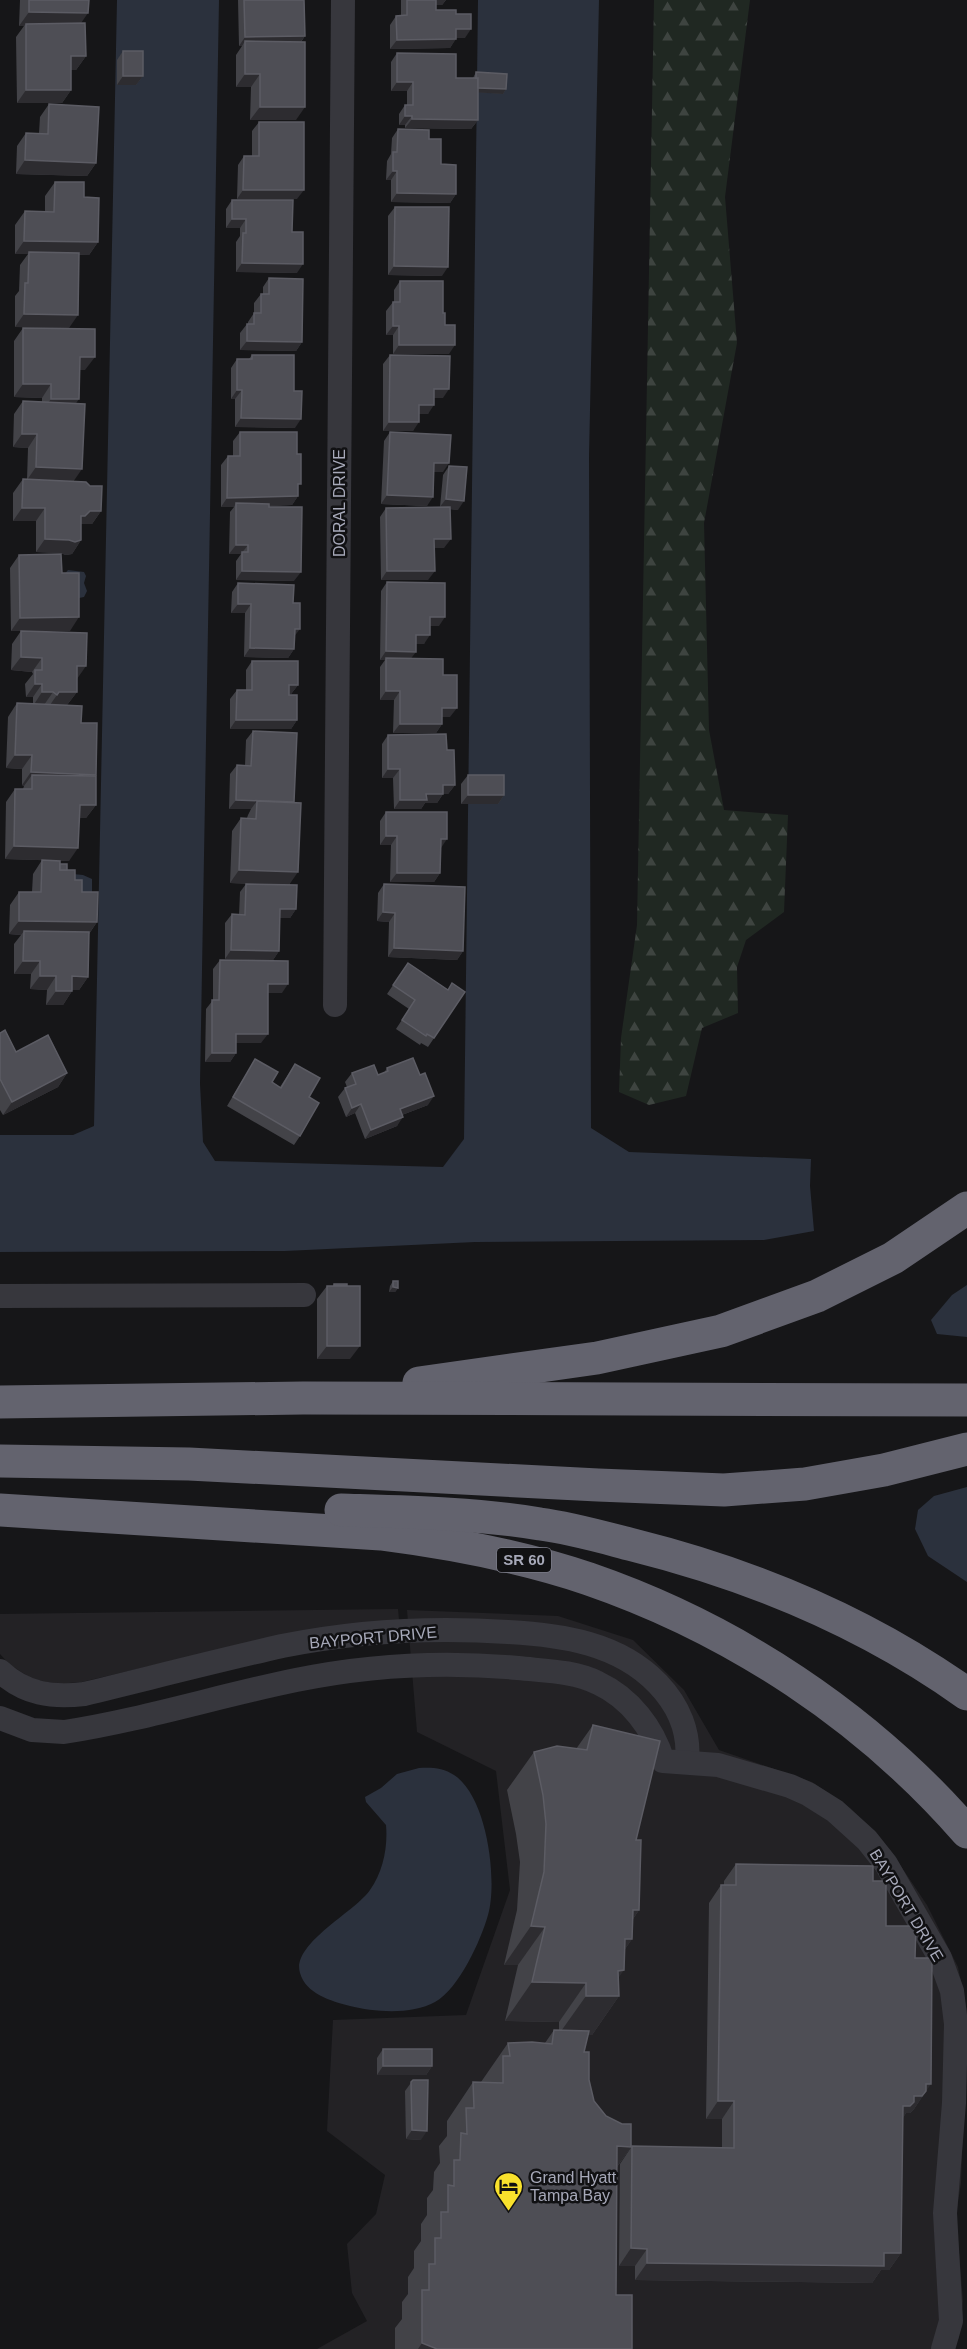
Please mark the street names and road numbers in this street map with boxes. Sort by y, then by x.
street label: DORAL DRIVE [331,449,348,557]
road number: SR 60 [497,1548,551,1572]
street label: BAYPORT DRIVE [309,1623,438,1652]
street label: BAYPORT DRIVE [866,1846,947,1965]

